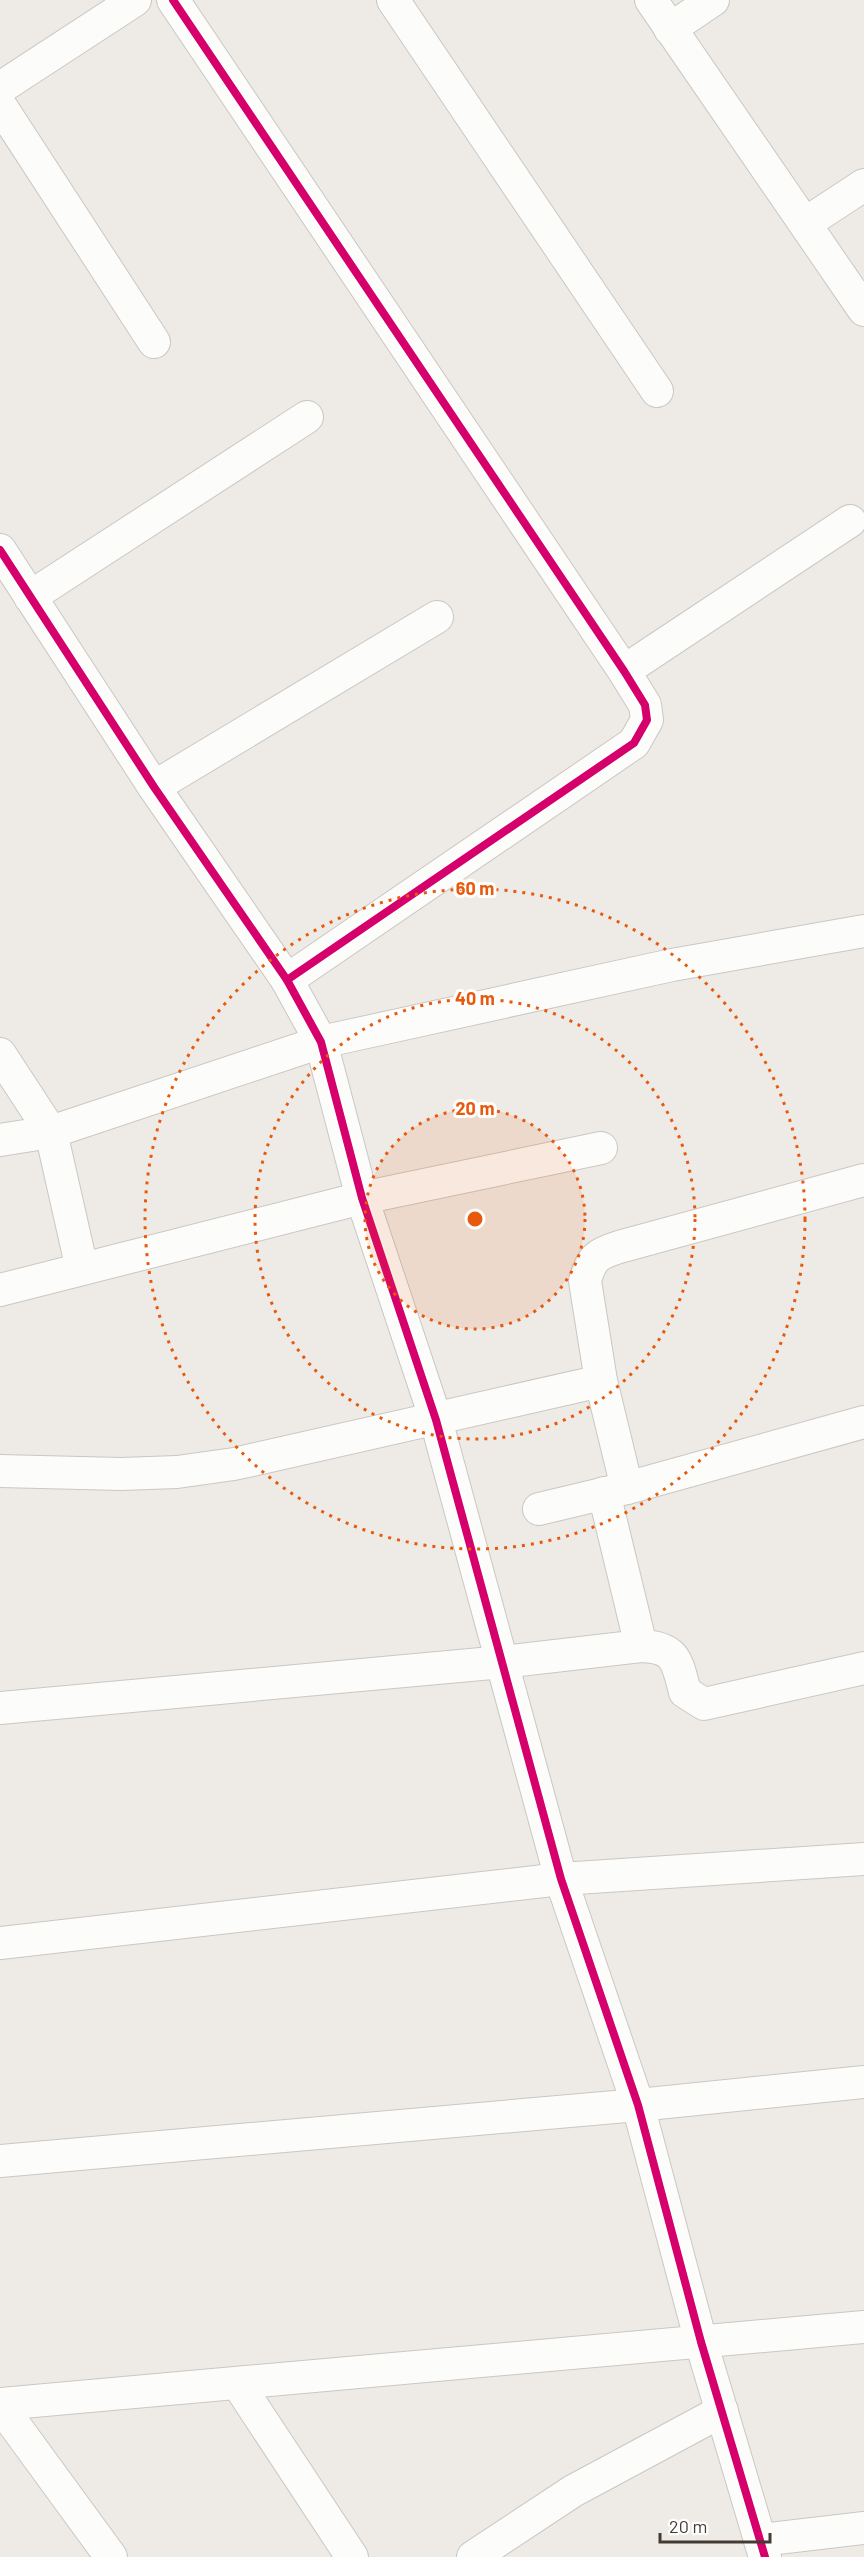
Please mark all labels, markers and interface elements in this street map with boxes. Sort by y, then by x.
text: 60 m [456,877,494,899]
text: 40 m [455,987,495,1009]
text: 20 m [456,1097,494,1119]
centre of rings [465,1209,485,1229]
scale bar [660,2506,770,2544]
text: 20 m [669,2515,707,2537]

